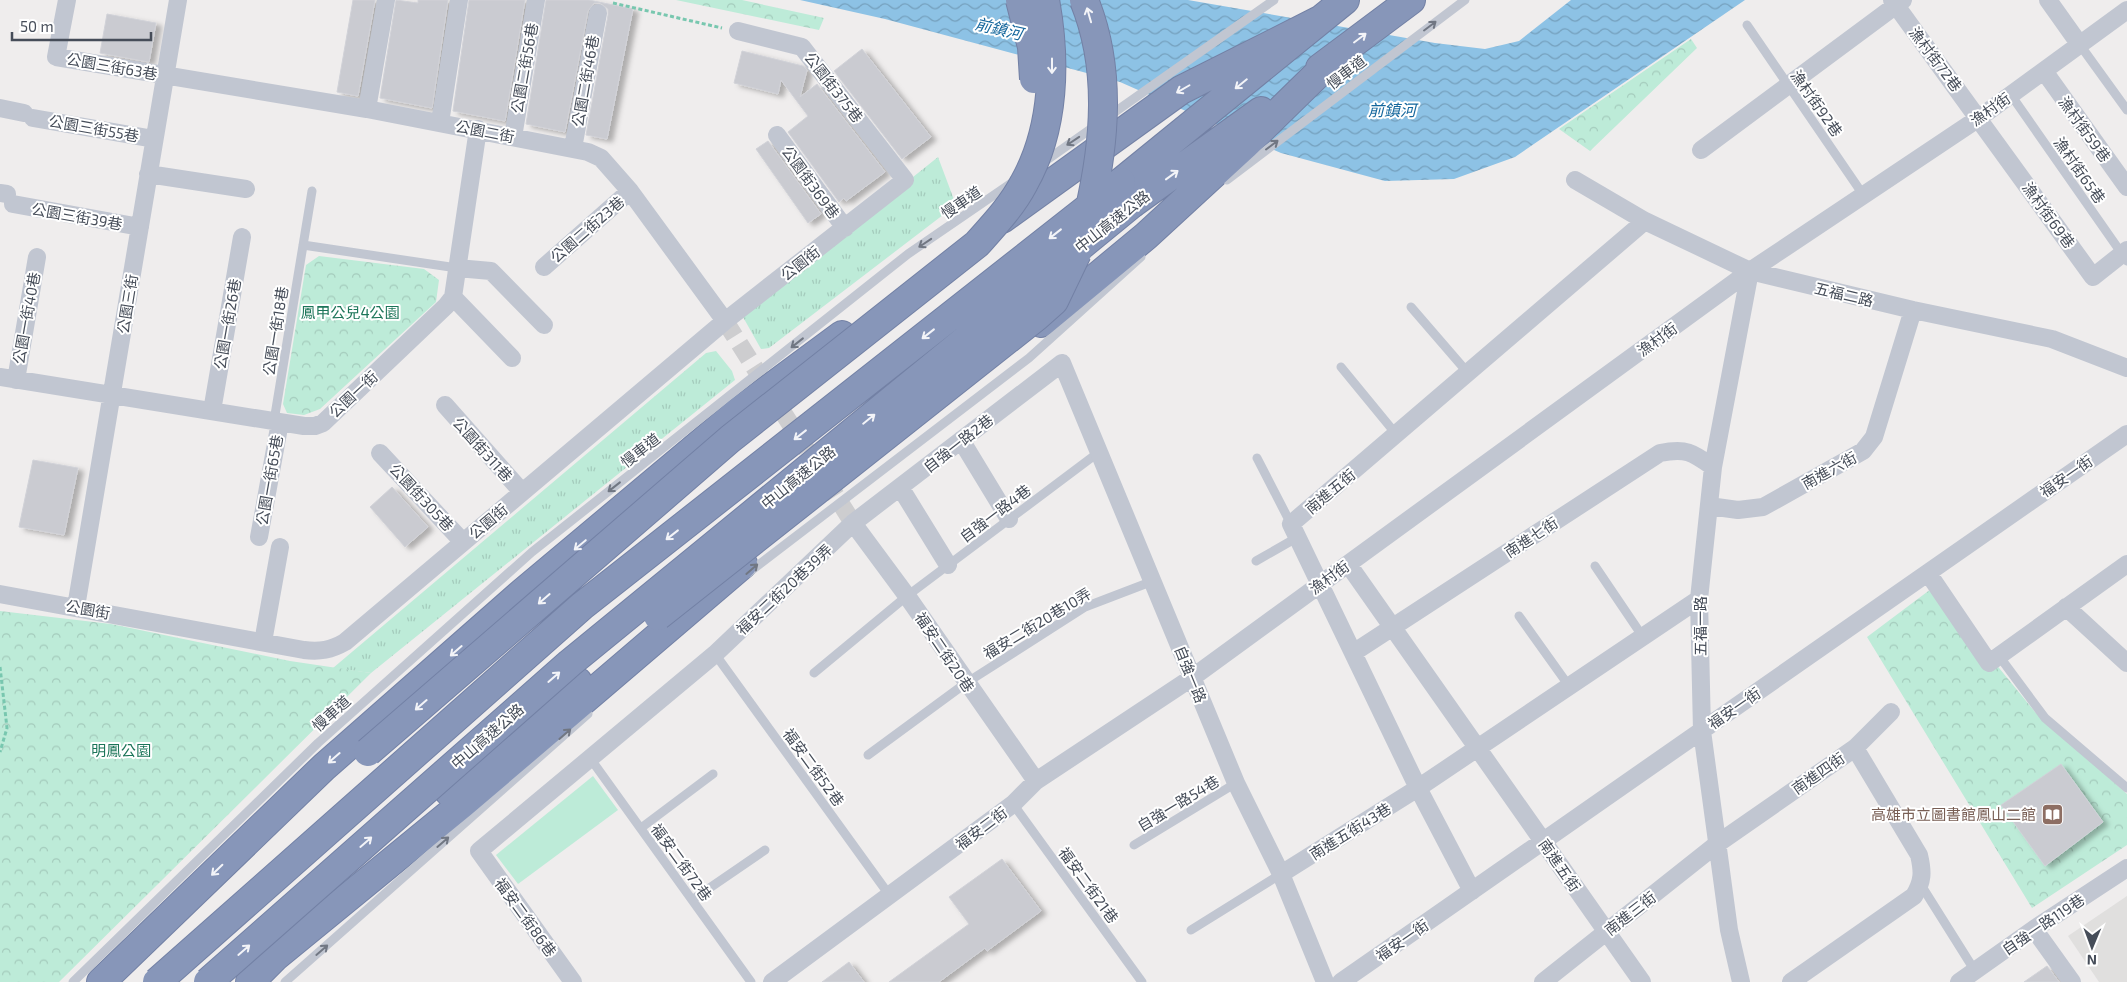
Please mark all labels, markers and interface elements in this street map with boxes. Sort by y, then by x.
one-way arrow [1084,8,1093,24]
scale bar [12,10,151,42]
water label: 前鎮河 [973,13,1027,43]
text: 50 m [20,17,54,35]
street label: 公園二街56巷 [507,21,541,115]
one-way arrow [1423,21,1437,31]
street label: 漁村街72巷 [1906,23,1966,95]
one-way arrow [1353,33,1366,44]
street label: 公園二街46巷 [568,34,602,128]
street label: 公園街375巷 [801,48,867,126]
street label: 公園三街63巷 [65,49,159,83]
street label: 慢車道 [1323,51,1369,93]
one-way arrow [1047,58,1057,74]
street label: 漁村街92巷 [1788,66,1846,140]
one-way arrow [1235,78,1248,89]
one-way arrow [1176,85,1190,95]
street label: 漁村街 [1966,89,2014,129]
street label: 漁村街59巷 [2055,93,2115,165]
water label: 前鎮河 [1368,100,1419,119]
street label: 公園三街55巷 [48,111,140,145]
street label: 公園二街 [454,116,516,146]
street label: 漁村街65巷 [2051,133,2109,207]
one-way arrow [1067,136,1081,146]
one-way arrow [1265,140,1279,150]
street label: 公園街369巷 [779,142,843,222]
one-way arrow [1165,170,1179,180]
street label: 漁村街69巷 [2019,178,2079,252]
street label: 慢車道 [937,182,985,222]
street label: 中山高速公路 [1071,186,1153,256]
street label: 公園二街23巷 [546,192,628,266]
street label: 公園三街39巷 [30,199,124,233]
one-way arrow [1049,228,1062,239]
one-way arrow [918,238,932,248]
street label: 公園街 [777,242,823,284]
street label: 公園一街40巷 [9,271,43,365]
street label: 公園三街 [113,273,141,335]
street label: 公園一街26巷 [210,277,244,371]
street label: 五福二路 [1813,278,1875,310]
street label: 公園一街18巷 [259,285,291,377]
park label: 鳳甲公兒4公園 [300,303,400,321]
street label: 漁村街 [1634,318,1680,360]
one-way arrow [922,329,935,340]
one-way arrow [790,337,803,348]
street label: 公園一街 [325,367,381,421]
street label: 自強一路2巷 [920,410,996,476]
street label: 公園街311巷 [449,413,517,485]
one-way arrow [862,413,875,424]
street label: 慢車道 [617,429,663,471]
one-way arrow [794,429,807,440]
street label: 公園一街65巷 [252,433,286,527]
street label: 中山高速公路 [757,442,839,512]
street label: 南進六街 [1798,448,1860,492]
street label: 福安一街 [2036,451,2096,501]
street label: 公園街305巷 [386,460,458,534]
street label: 南進五街 [1301,465,1359,517]
street label: 自強一路4巷 [956,480,1034,546]
one-way arrow [607,482,621,492]
street label: 公園街 [465,500,511,542]
street label: 南進七街 [1501,513,1561,561]
one-way arrow [666,530,679,541]
one-way arrow [573,539,586,550]
street label: 福安二街20巷39弄 [732,540,836,638]
street label: 漁村街 [1306,556,1352,598]
one-way arrow [746,563,759,575]
street label: 福安二街20巷10弄 [980,584,1094,662]
one-way arrow [538,593,551,605]
street label: 公園街 [64,596,112,622]
street label: 五福一路 [1691,596,1709,656]
street label: 福安二街20巷 [912,609,978,695]
street label: 自強一路 [1171,643,1211,705]
one-way arrow [450,645,463,657]
one-way arrow [547,671,560,683]
street label: 福安一街 [1704,683,1764,733]
street label: 慢車道 [308,691,354,735]
one-way arrow [415,700,428,711]
street label: 中山高速公路 [447,700,527,772]
street label: 福安二街52巷 [780,725,848,809]
one-way arrow [559,729,572,740]
park label: 明鳳公園 [91,741,151,759]
street label: 南進四街 [1788,748,1848,798]
one-way arrow [328,752,341,764]
street label: 自強一路54巷 [1134,772,1222,834]
street label: 南進五街43巷 [1306,799,1394,863]
library icon: 高雄市立圖書館鳳山二館 [2040,802,2064,826]
street label: 福安二街 [952,803,1010,853]
place label: 高雄市立圖書館鳳山二館 [1871,805,2036,823]
street label: 福安二街72巷 [648,820,716,904]
street label: 南進五街 [1535,835,1585,895]
one-way arrow [360,836,373,848]
one-way arrow [437,836,450,848]
street label: 福安二街21巷 [1055,844,1123,926]
one-way arrow [210,864,223,876]
street label: 福安二街86巷 [491,874,561,960]
street label: 南進三街 [1601,887,1659,939]
street label: 自強一路119巷 [1998,890,2088,958]
street label: 福安一街 [1372,915,1432,965]
north arrow [2067,922,2117,972]
one-way arrow [238,944,251,956]
one-way arrow [315,944,328,955]
text: N [2087,952,2097,969]

